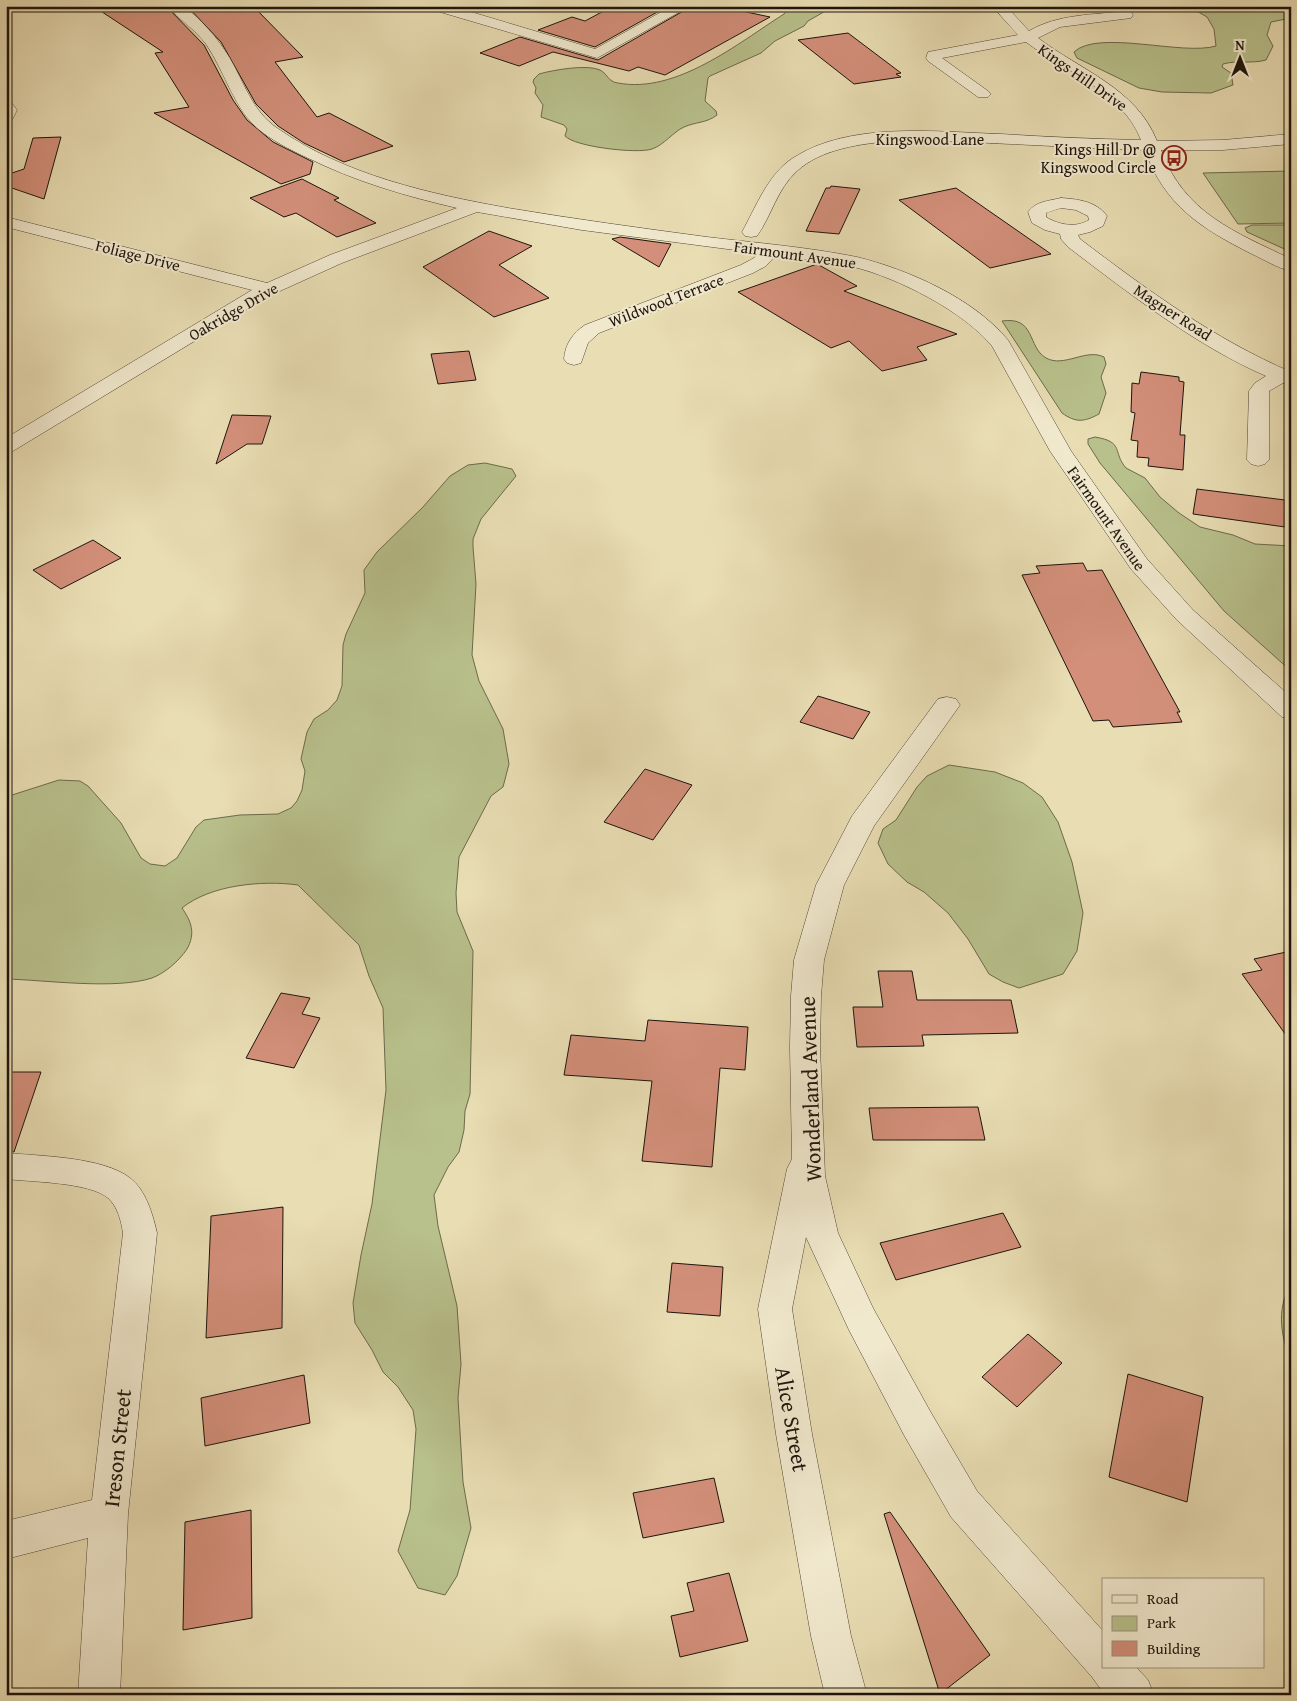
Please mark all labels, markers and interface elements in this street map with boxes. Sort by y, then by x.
north arrow [1214,32,1264,82]
text: N [1235,35,1245,55]
street label: Kings Hill Drive [1033,37,1133,117]
street label: Kingswood Lane [876,127,984,151]
place label: Kings Hill Dr @ Kingswood Circle [1041,137,1156,179]
bus stop icon: Kings Hill Dr @ Kingswood Circle [1161,145,1187,171]
street label: Foliage Drive [93,233,183,277]
street label: Fairmount Avenue [732,234,858,274]
street label: Wildwood Terrace [605,267,727,333]
street label: Oakridge Drive [184,276,282,346]
street label: Magner Road [1129,278,1217,346]
street label: Fairmount Avenue [1062,461,1152,575]
street label: Wonderland Avenue [791,996,829,1182]
street label: Alice Street [767,1364,817,1474]
street label: Ireson Street [95,1387,139,1509]
legend [1102,1578,1264,1668]
text: Road [1147,1588,1178,1609]
text: Park [1147,1612,1176,1633]
text: Building [1147,1638,1201,1659]

